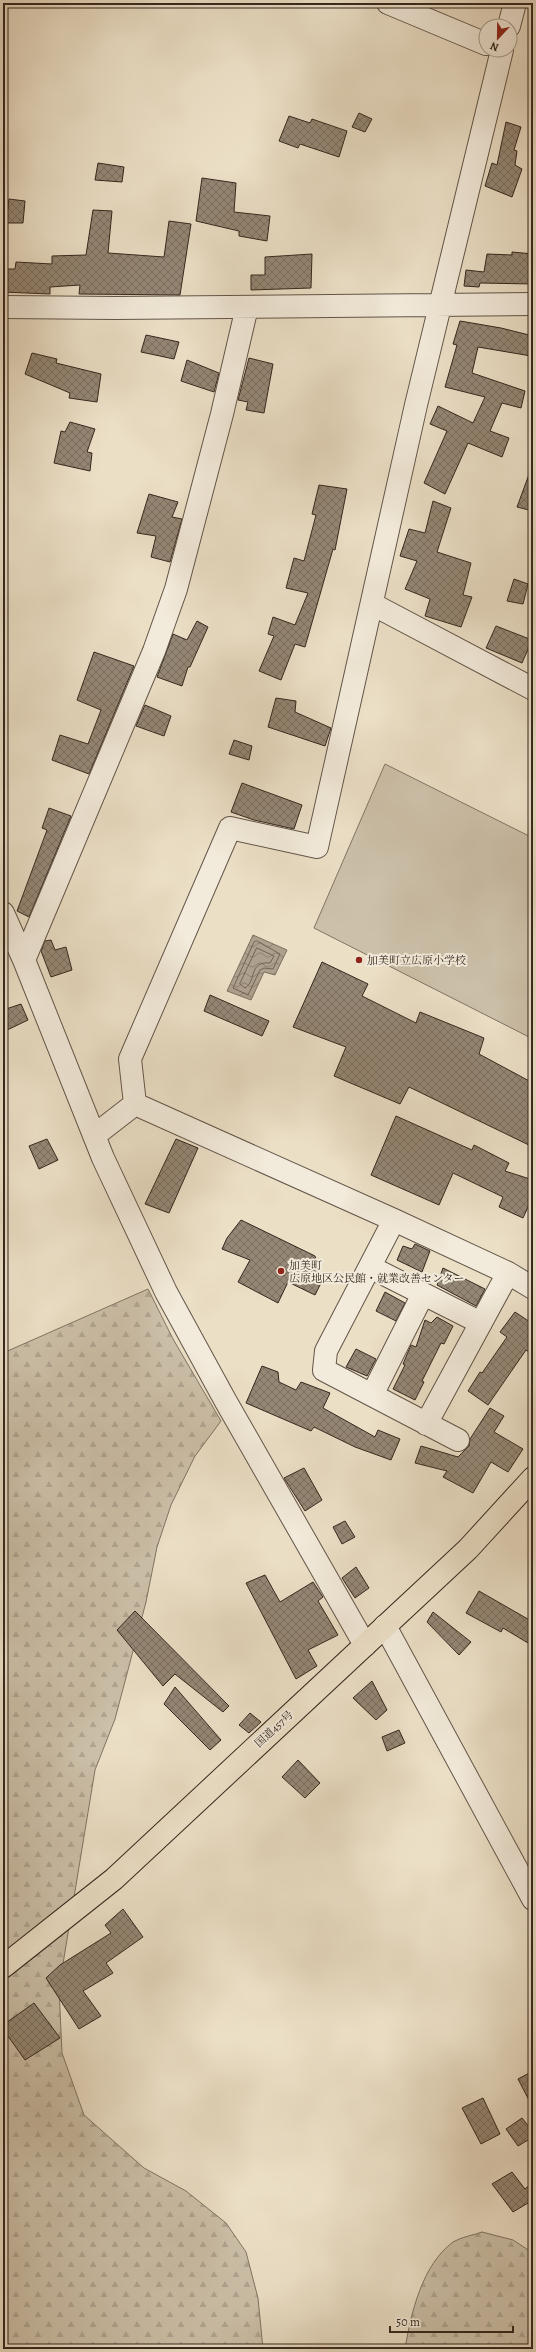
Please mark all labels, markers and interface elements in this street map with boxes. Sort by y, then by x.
north arrow [478,18,518,58]
text: N [488,38,501,55]
place label: 加美町立広原小学校 [367,953,466,968]
marker: 加美町立広原小学校 [354,955,364,965]
place label: 加美町 広原地区公民館・就業改善センター [289,1258,465,1286]
marker: 加美町 広原地区公民館・就業改善センター [276,1266,286,1276]
street label: 国道457号 [252,1707,296,1751]
scale bar [390,2308,513,2334]
text: 50 m [396,2314,420,2330]

